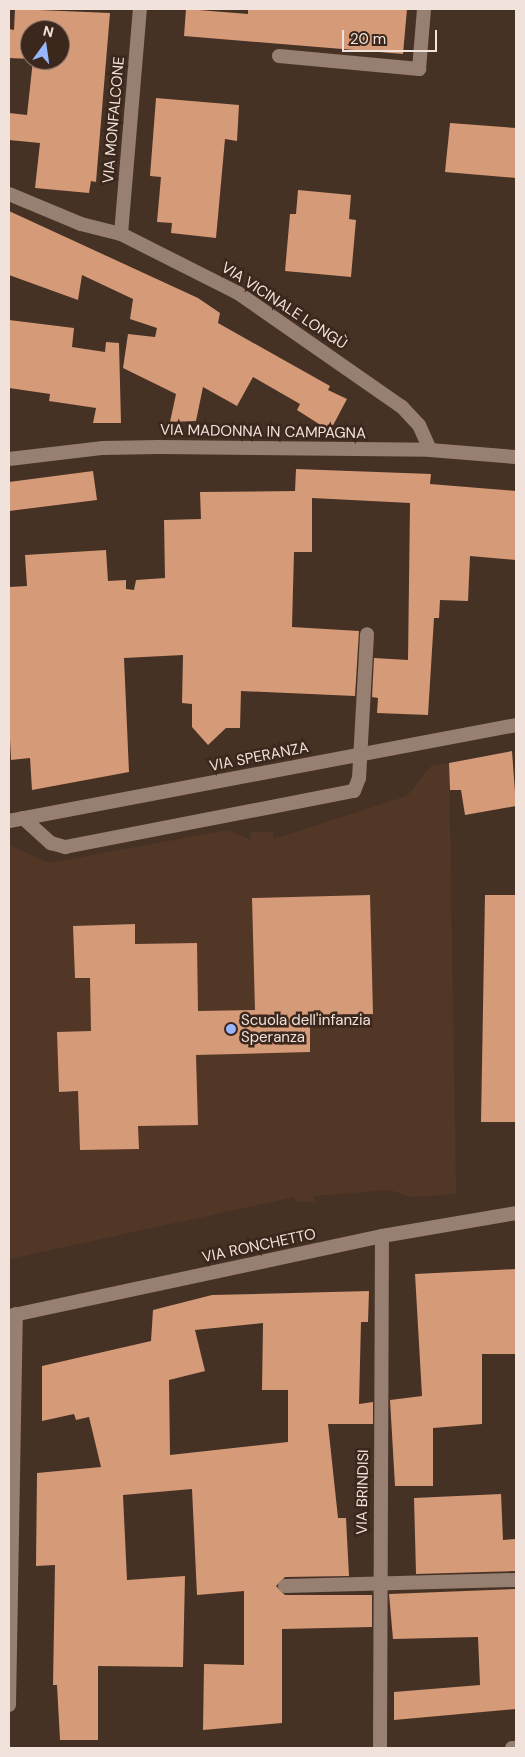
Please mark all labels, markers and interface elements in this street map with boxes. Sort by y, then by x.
north arrow [20,20,70,70]
scale bar [345,20,440,52]
text: N [41,21,56,41]
text: 20 m [350,29,386,49]
street label: VIA MONFALCONE [99,56,129,184]
street label: VIA VICINALE LONGÙ [218,259,350,353]
street label: VIA MADONNA IN CAMPAGNA [160,421,366,443]
street label: VIA SPERANZA [208,739,310,775]
place label: Scuola dell'infanzia Speranza [241,1011,371,1046]
marker: Scuola dell'infanzia Speranza [225,1023,237,1035]
street label: VIA RONCHETTO [201,1225,317,1267]
street label: VIA BRINDISI [353,1449,373,1535]

